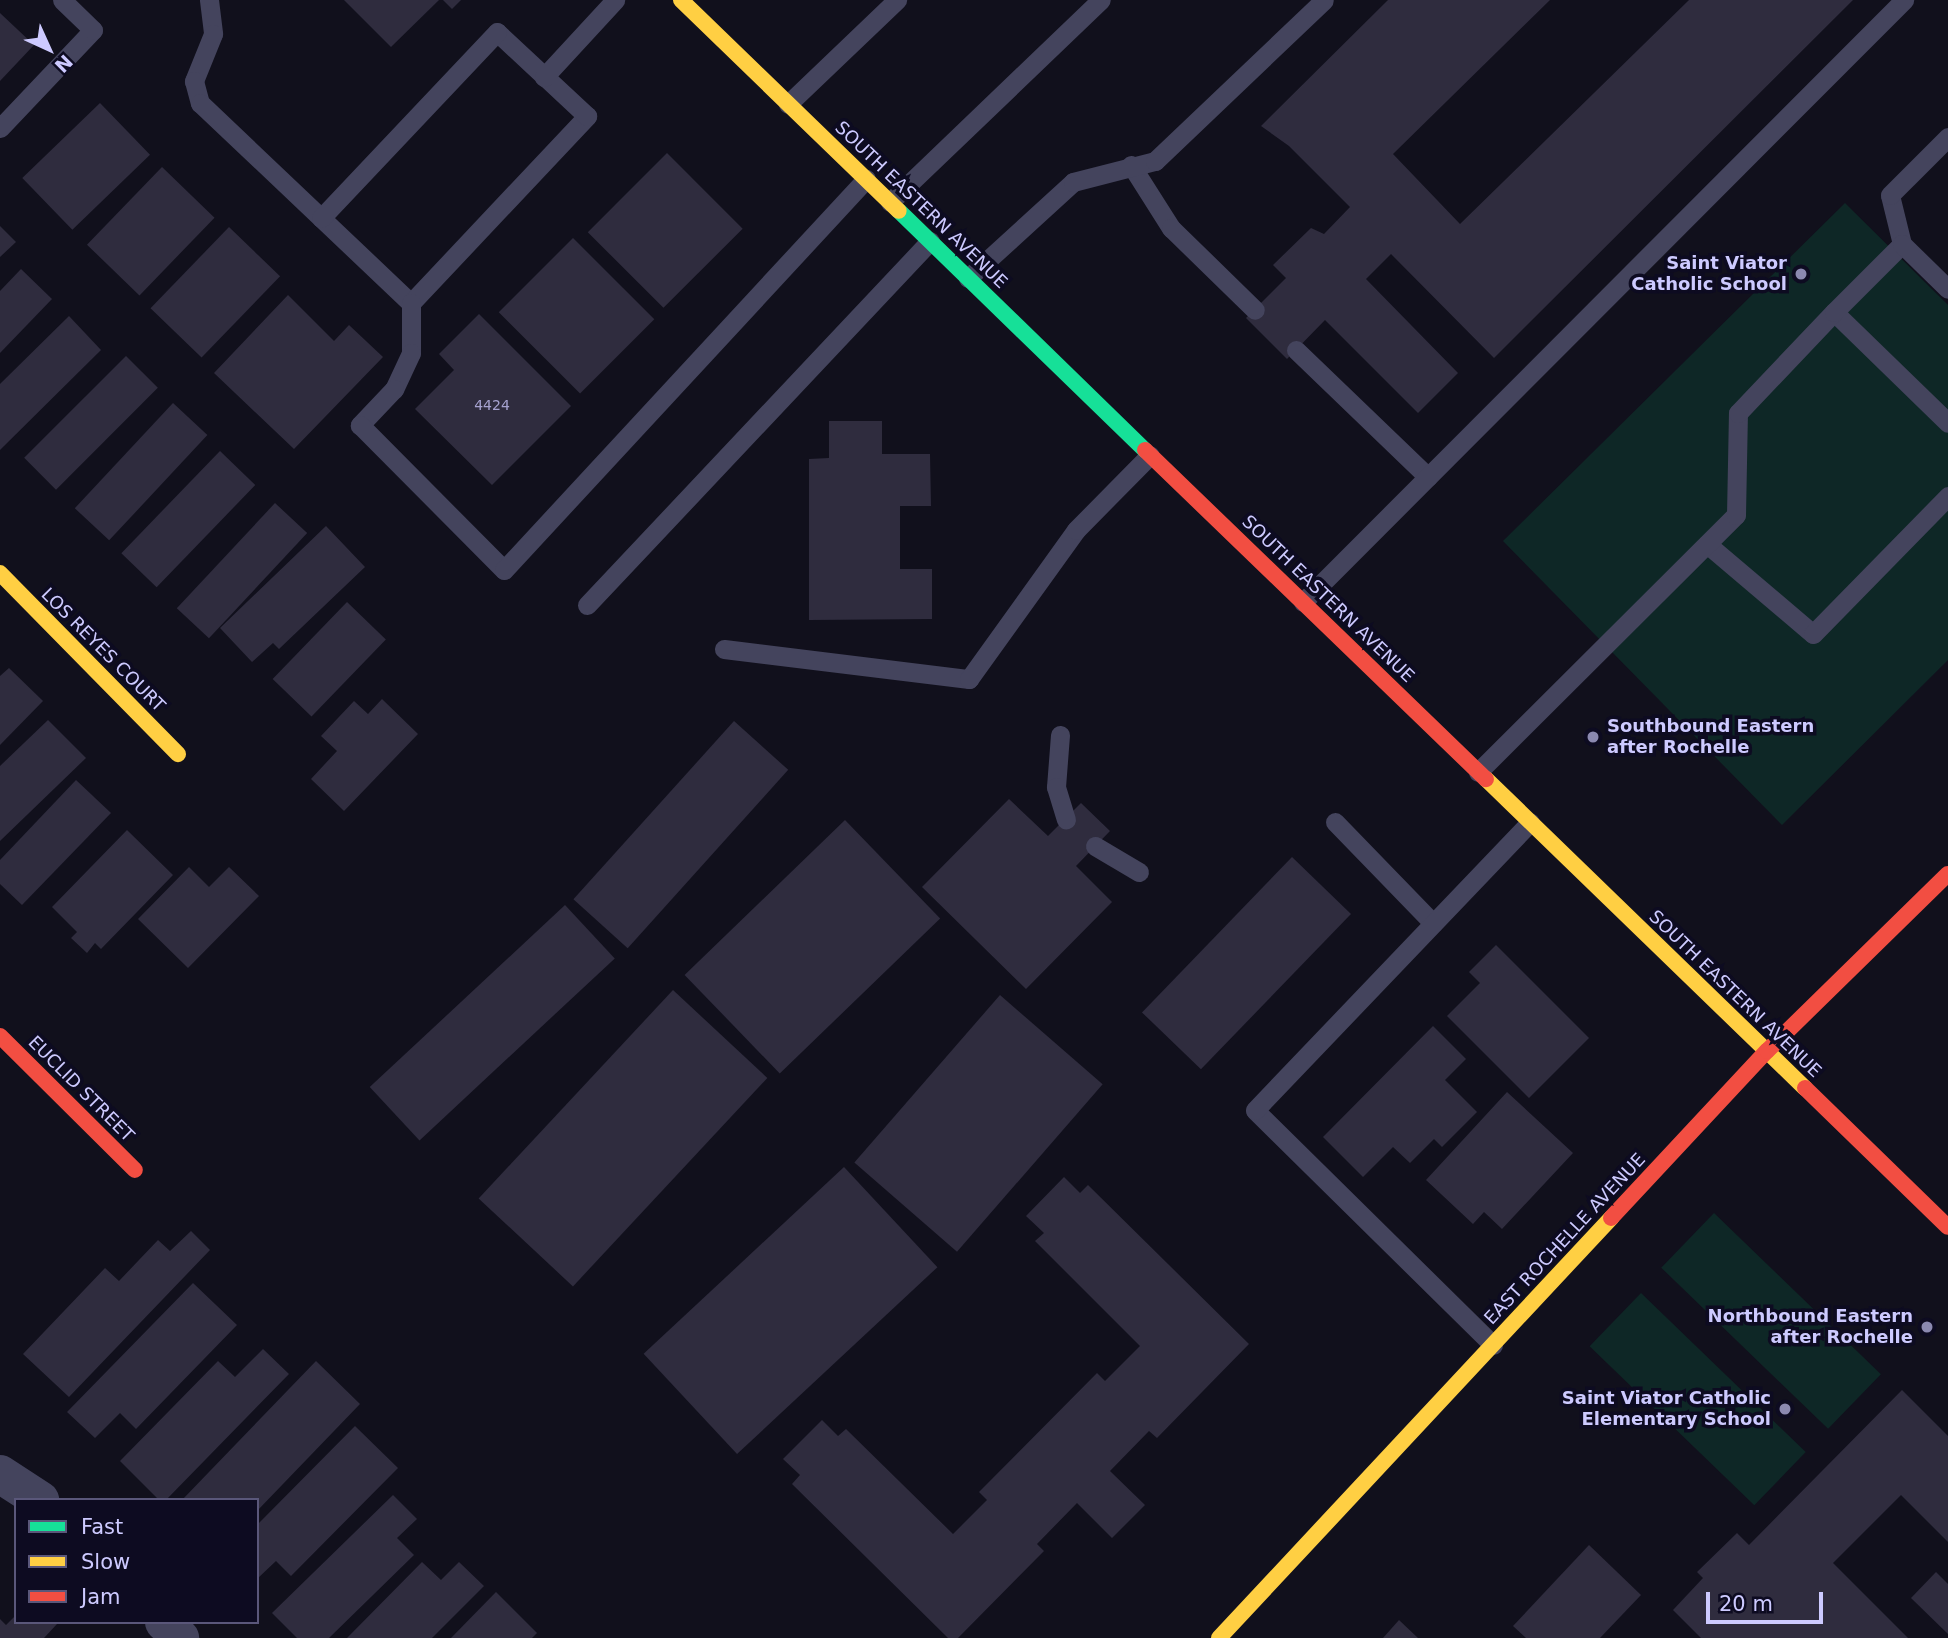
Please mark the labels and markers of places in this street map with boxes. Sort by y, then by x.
place label: Saint Viator Catholic School [1631,253,1787,296]
marker: Saint Viator Catholic School [1793,266,1809,282]
place label: Southbound Eastern after Rochelle [1607,716,1814,758]
marker: Southbound Eastern after Rochelle [1585,729,1601,745]
place label: Northbound Eastern after Rochelle [1708,1306,1913,1348]
marker: Northbound Eastern after Rochelle [1919,1319,1935,1335]
place label: Saint Viator Catholic Elementary School [1562,1388,1771,1430]
marker: Saint Viator Catholic Elementary School [1777,1401,1793,1417]

